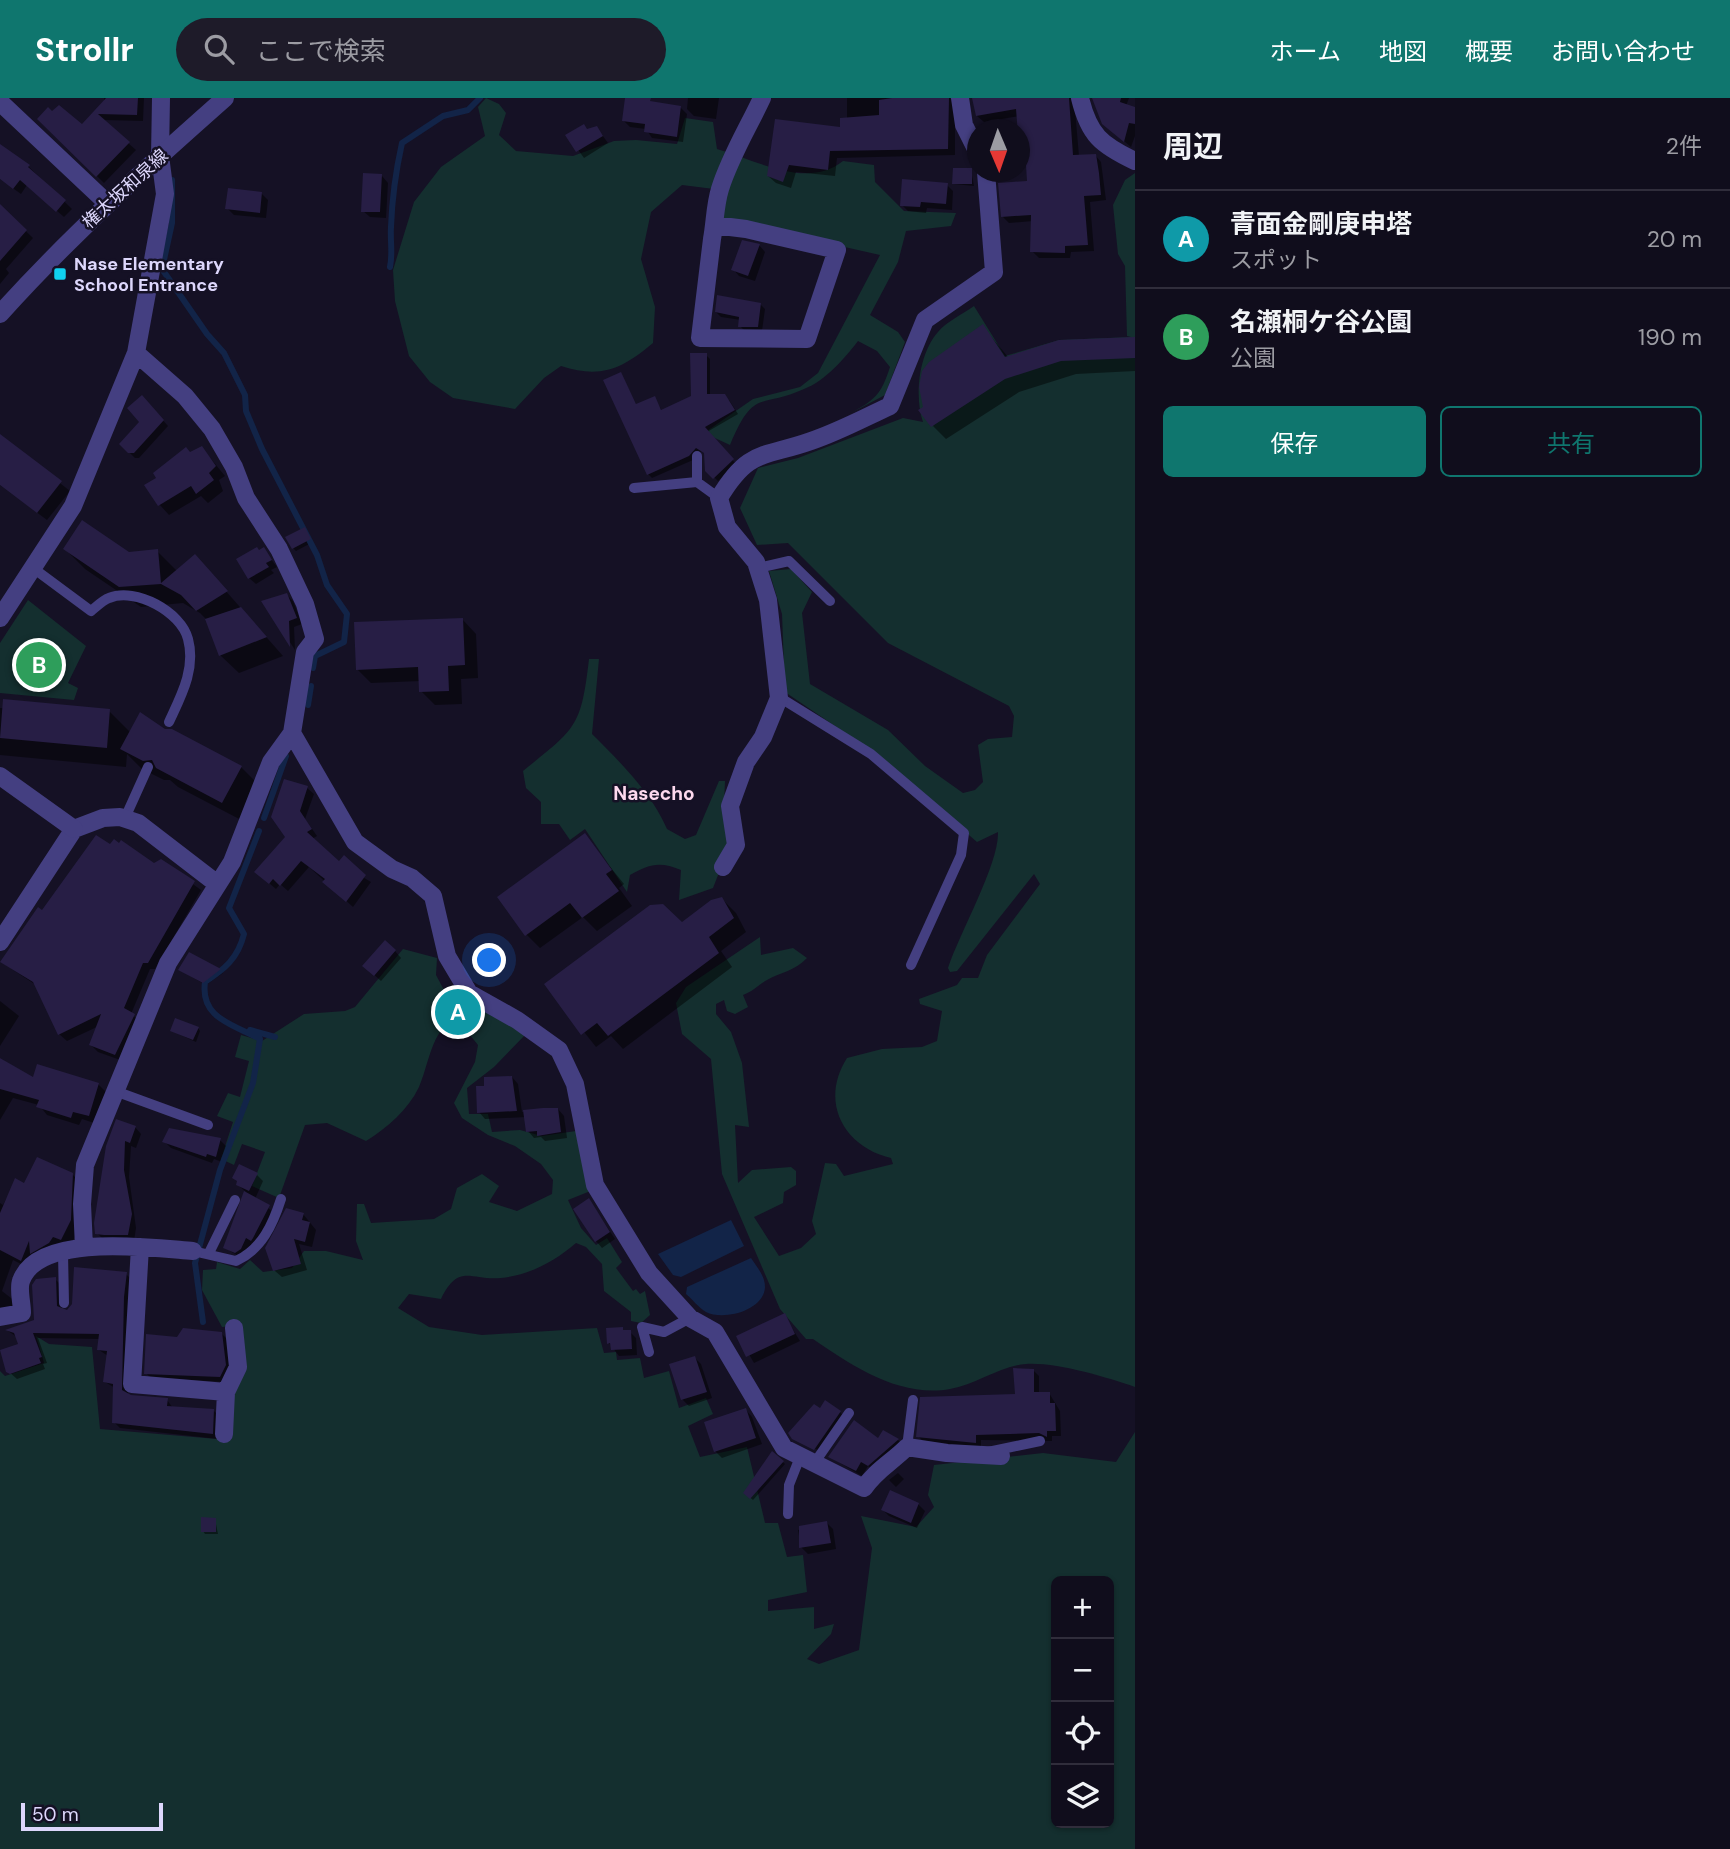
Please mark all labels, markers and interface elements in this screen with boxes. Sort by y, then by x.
search box [176,18,666,81]
text: Strollr [35,28,134,71]
icon: search [200,30,238,68]
text: ここで検索 [256,34,386,68]
text: ホーム [1270,36,1341,67]
text: 地図 [1379,36,1427,67]
text: 概要 [1465,36,1513,67]
text: お問い合わせ [1551,36,1695,67]
north arrow [967,119,1030,182]
text: 周辺 [1163,127,1223,166]
text: 2件 [1666,131,1702,161]
street label: 権太坂和泉線 [77,144,173,234]
text: 青面金剛庚申塔 [1230,207,1412,241]
text: A [1178,224,1194,254]
text: 20 m [1647,224,1702,254]
text: スポット [1230,245,1322,275]
place label: Nase Elementary School Entrance [74,252,224,297]
marker: Nase Elementary School Entrance [52,266,68,282]
text: 名瀬桐ケ谷公園 [1230,305,1412,339]
text: B [1179,322,1193,352]
text: 190 m [1638,322,1702,352]
text: 公園 [1230,343,1276,373]
button: 保存 [1163,406,1426,477]
button: 共有 [1440,406,1702,477]
pin: B [16,639,62,691]
district label: Nasecho [613,781,695,806]
your location [472,943,506,977]
pin: A [435,986,481,1038]
map controls [1051,1576,1114,1828]
button: + [1051,1576,1114,1639]
button: − [1051,1639,1114,1702]
button: locate [1051,1702,1114,1765]
button: layers [1051,1765,1114,1828]
scale bar [21,1800,163,1832]
text: 50 m [32,1802,79,1827]

